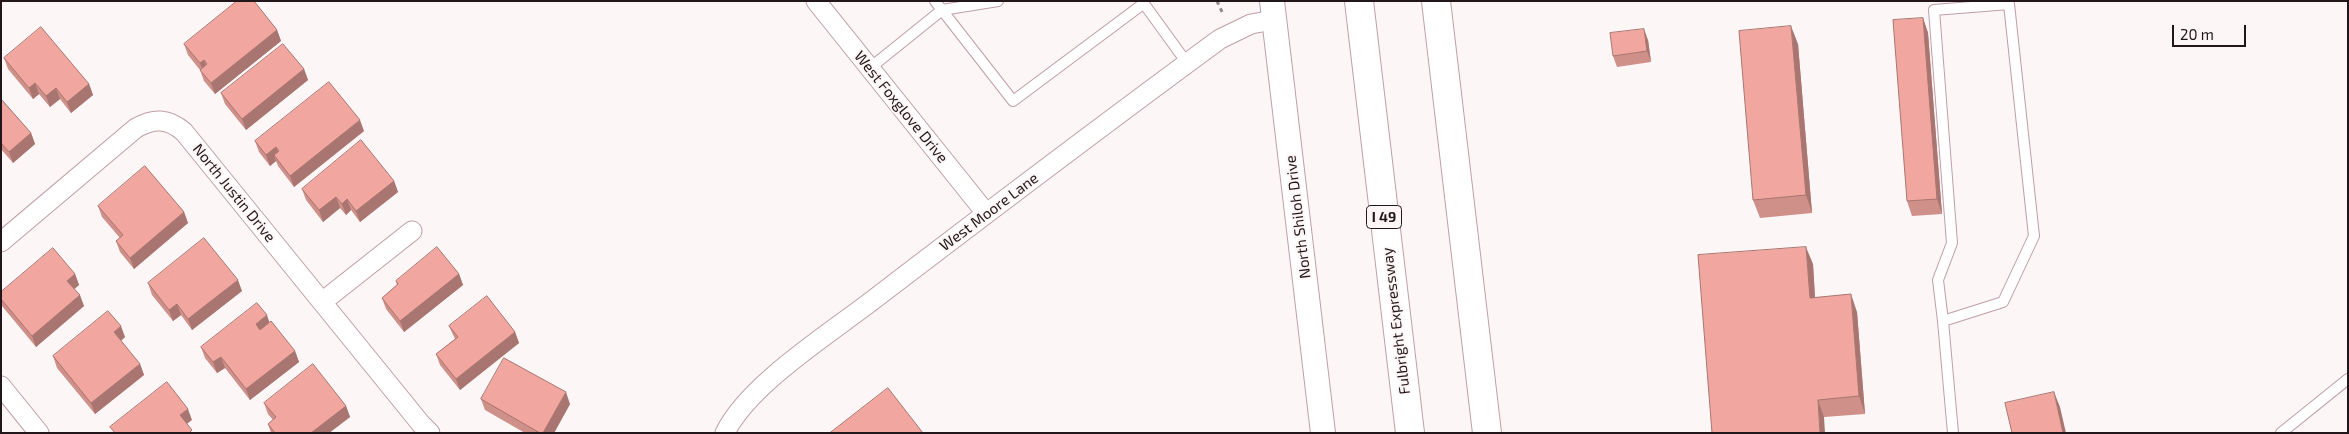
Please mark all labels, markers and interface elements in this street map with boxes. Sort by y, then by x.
scale bar [2174,15,2248,47]
text: 20 m [2180,25,2214,43]
street label: West Foxglove Drive [850,47,952,167]
street label: North Justin Drive [189,140,279,246]
street label: North Shiloh Drive [1281,154,1315,280]
street label: West Moore Lane [936,169,1042,255]
road number: I 49 [1366,206,1402,228]
street label: Fulbright Expressway [1378,247,1414,395]

